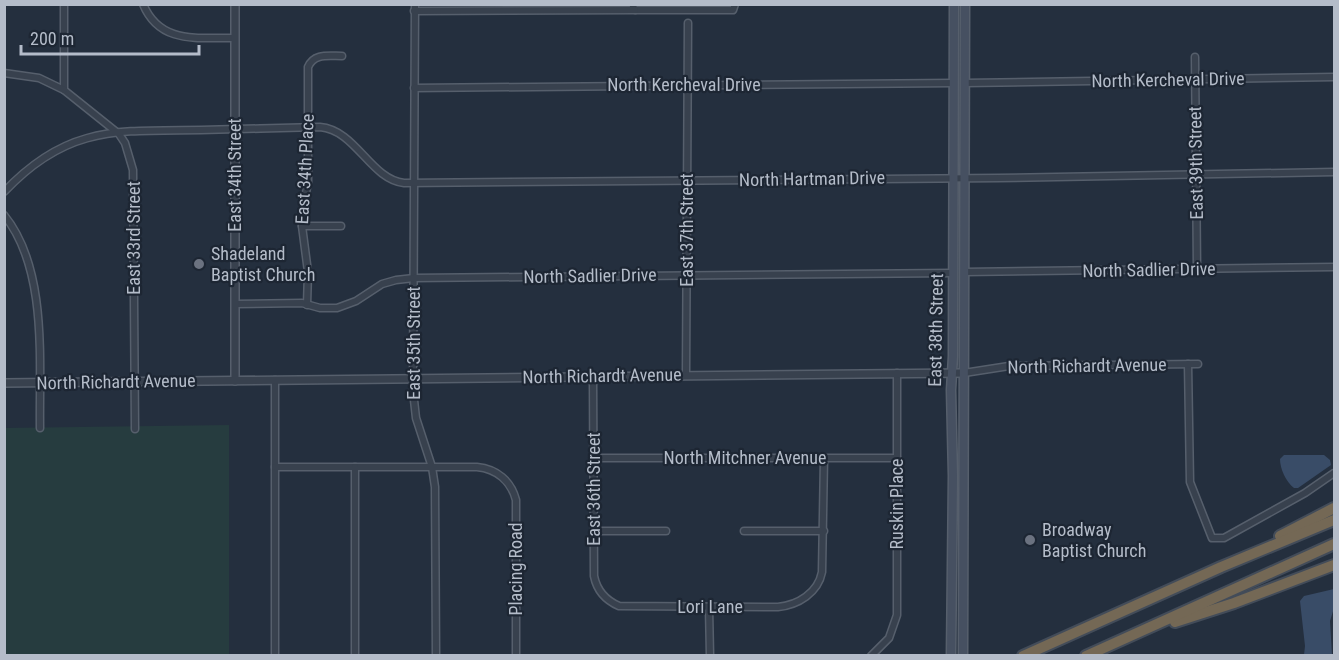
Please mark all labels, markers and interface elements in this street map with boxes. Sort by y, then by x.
scale bar [21,18,200,56]
text: 200 m [30,28,74,49]
street label: North Kercheval Drive [1091,68,1245,91]
street label: North Kercheval Drive [607,74,761,95]
street label: East 39th Street [1184,106,1207,220]
street label: East 34th Place [291,113,318,225]
street label: East 34th Street [224,118,245,232]
street label: North Hartman Drive [739,167,885,190]
street label: East 37th Street [676,173,697,287]
street label: East 33rd Street [123,181,144,295]
place label: Shadeland Baptist Church [211,243,315,285]
marker: Shadeland Baptist Church [192,257,206,271]
street label: North Sadlier Drive [1082,258,1216,281]
street label: North Sadlier Drive [523,264,657,287]
street label: East 38th Street [924,273,947,387]
street label: East 35th Street [403,286,424,400]
street label: North Richardt Avenue [1007,354,1167,377]
street label: North Richardt Avenue [522,364,682,387]
street label: North Richardt Avenue [36,370,196,393]
street label: East 36th Street [583,432,604,546]
street label: North Mitchner Avenue [664,447,826,468]
street label: Ruskin Place [886,458,907,550]
place label: Broadway Baptist Church [1042,519,1146,561]
street label: Placing Road [505,522,526,616]
marker: Broadway Baptist Church [1023,533,1037,547]
street label: Lori Lane [677,596,743,617]

